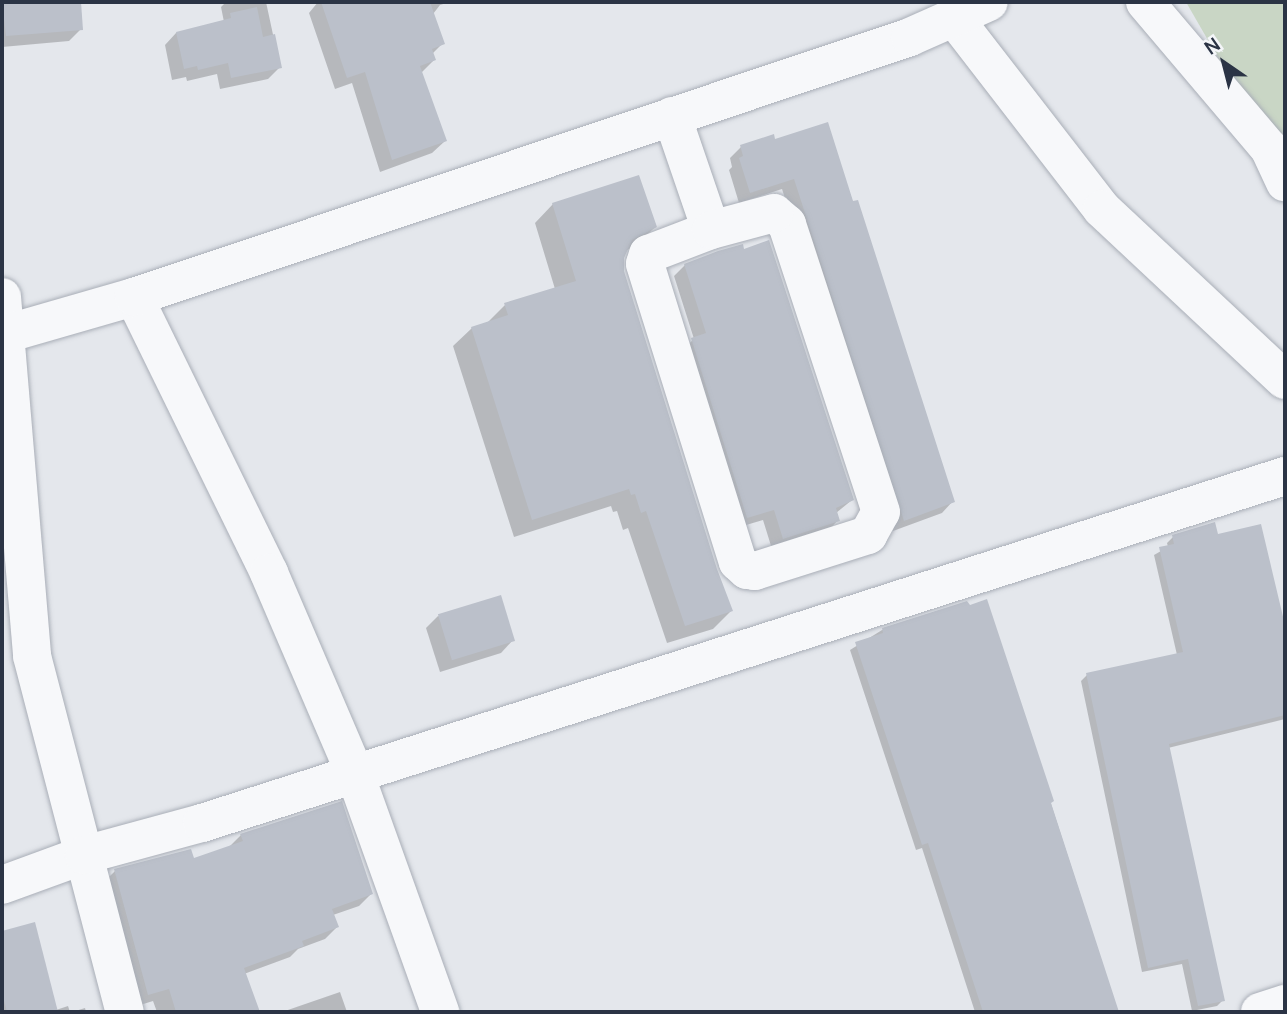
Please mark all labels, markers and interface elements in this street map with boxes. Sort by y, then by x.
north arrow [1189,28,1259,98]
text: N [1199,31,1225,60]

